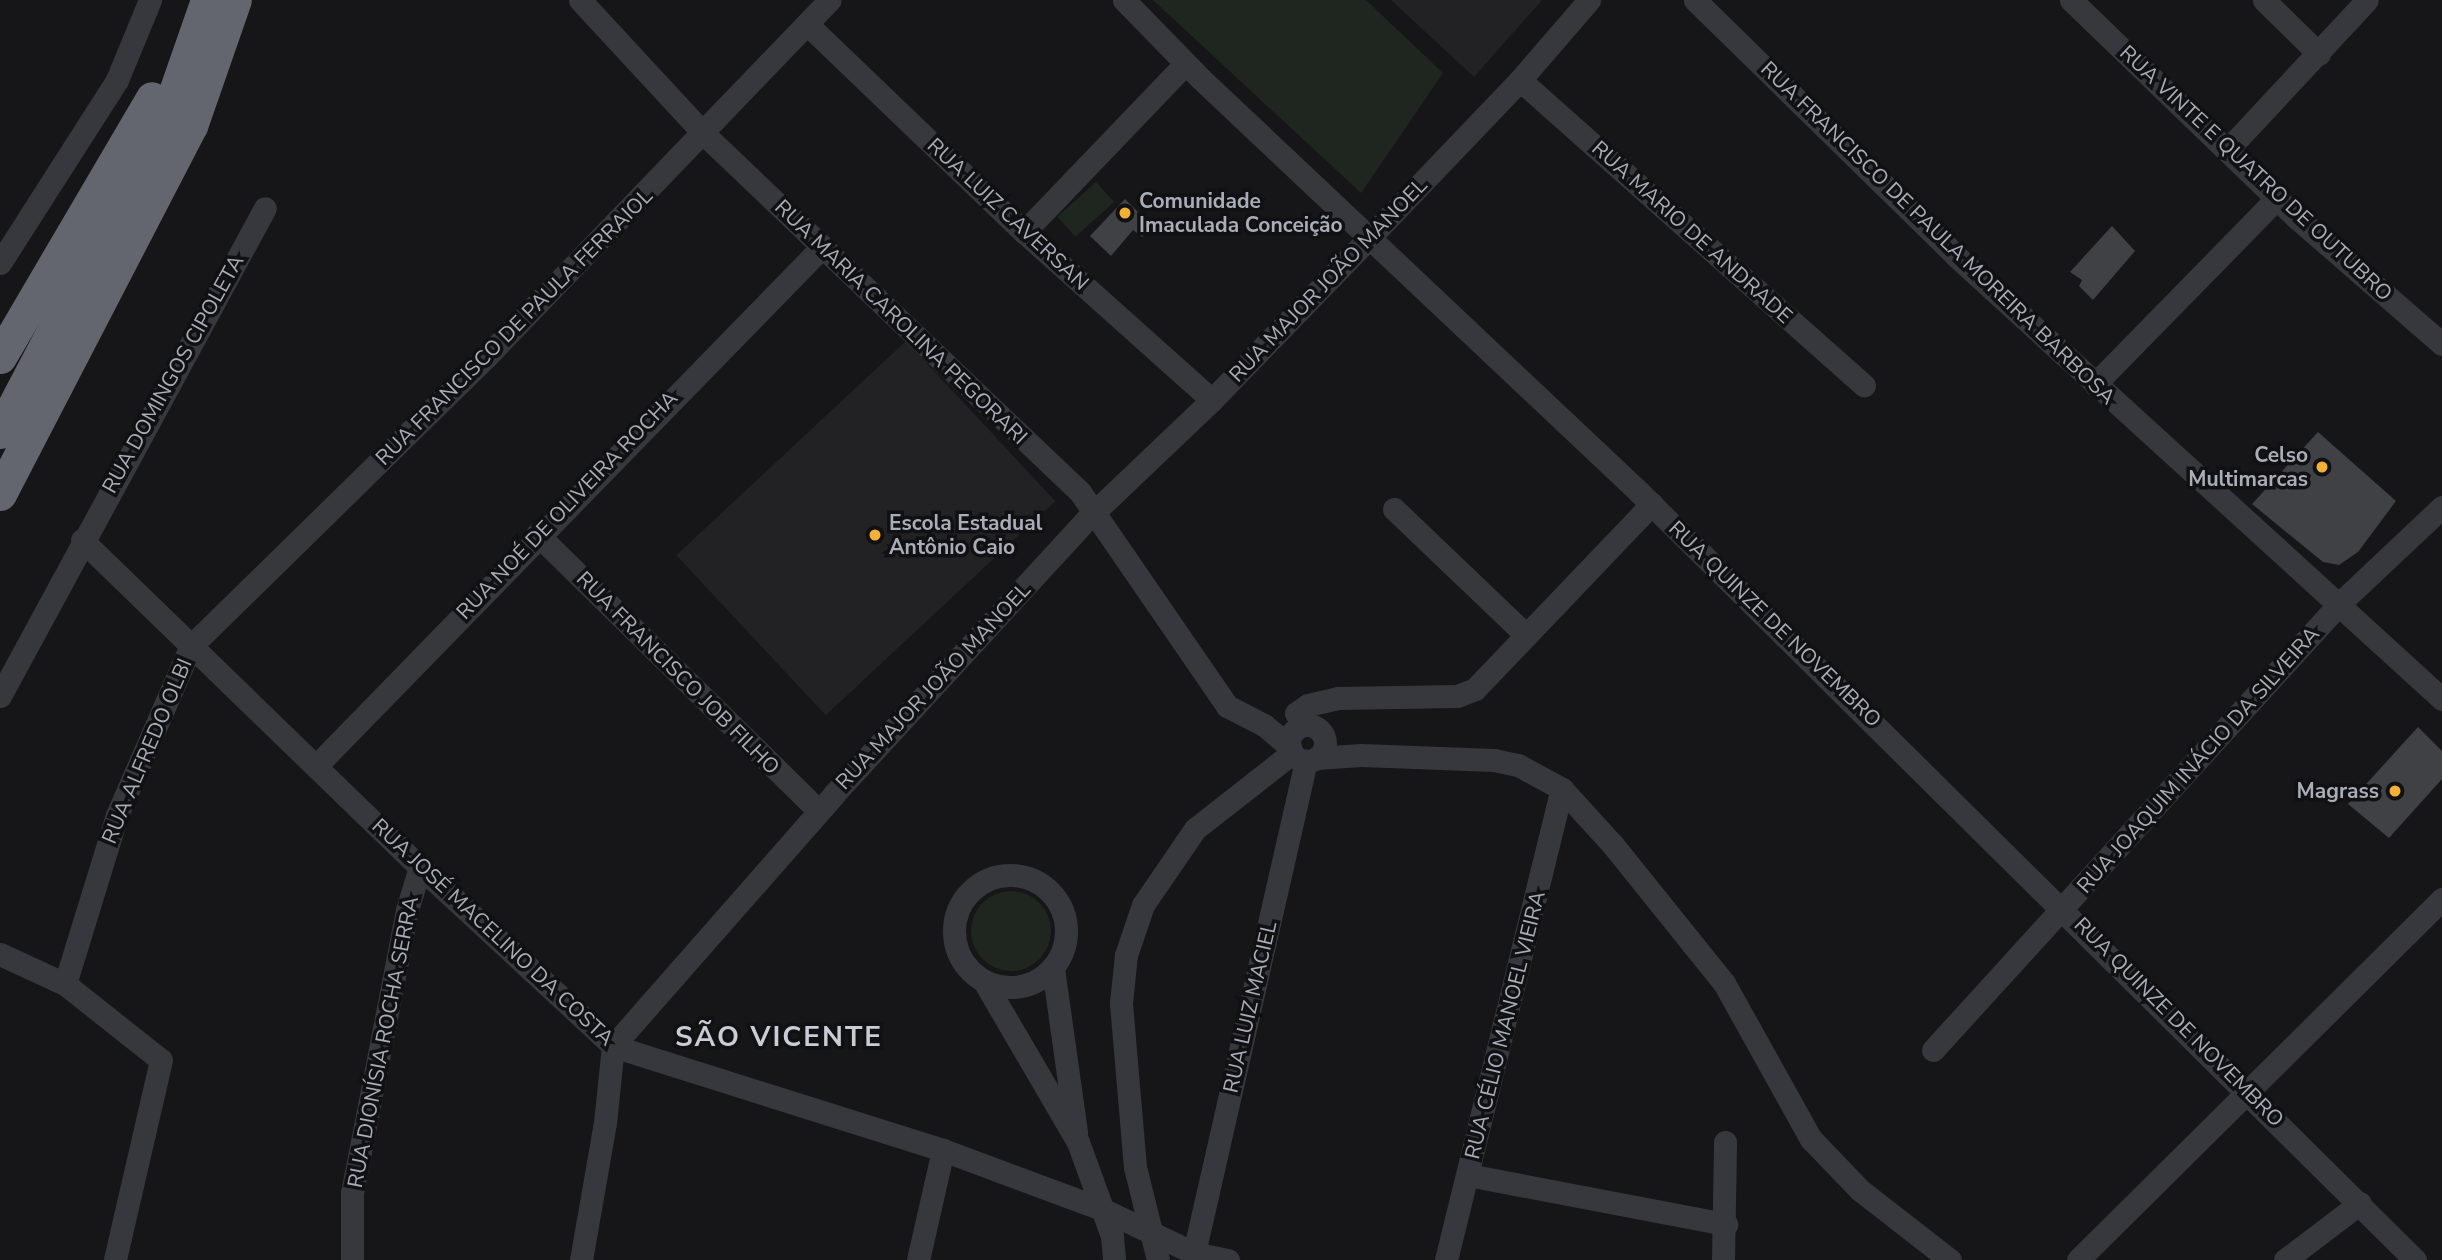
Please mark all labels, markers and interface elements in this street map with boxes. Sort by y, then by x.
street label: RUA VINTE E QUATRO DE OUTUBRO [2115,40,2397,306]
street label: RUA FRANCISCO DE PAULA MOREIRA BARBOSA [1756,56,2120,410]
street label: RUA LUIZ CAVERSAN [922,133,1094,295]
street label: RUA MARIO DE ANDRADE [1587,135,1797,329]
street label: RUA MAJOR JOÃO MANOEL [1224,173,1432,387]
street label: RUA FRANCISCO DE PAULA FERRAIOL [370,183,658,471]
place label: Comunidade Imaculada Conceição [1139,188,1343,238]
street label: RUA MARIA CAROLINA PEGORARI [770,195,1032,449]
marker: Comunidade Imaculada Conceição [1117,205,1133,221]
street label: RUA DOMINGOS CIPOLETA [97,250,249,498]
street label: RUA NOÉ DE OLIVEIRA ROCHA [451,386,683,624]
place label: Celso Multimarcas [2188,442,2308,492]
marker: Celso Multimarcas [2314,459,2330,475]
place label: Escola Estadual Antônio Caio [889,510,1042,560]
street label: RUA QUINZE DE NOVEMBRO [1663,516,1887,732]
marker: Escola Estadual Antônio Caio [867,527,883,543]
street label: RUA FRANCISCO JOB FILHO [571,566,785,780]
street label: RUA MAJOR JOÃO MANOEL [830,577,1036,795]
street label: RUA JOAQUIM INÁCIO DA SILVEIRA [2072,622,2324,898]
street label: RUA ALFREDO OLBI [97,655,197,847]
place label: Magrass [2296,778,2379,804]
marker: Magrass [2385,781,2405,801]
street label: RUA JOSÉ MACELINO DA COSTA [367,813,619,1051]
street label: RUA CÉLIO MANOEL VIEIRA [1459,888,1551,1162]
street label: RUA DIONÍSIA ROCHA SERRA [342,894,424,1190]
street label: RUA QUINZE DE NOVEMBRO [2069,912,2289,1132]
street label: RUA LUIZ MACIEL [1218,919,1282,1095]
district label: SÃO VICENTE [676,1020,882,1054]

